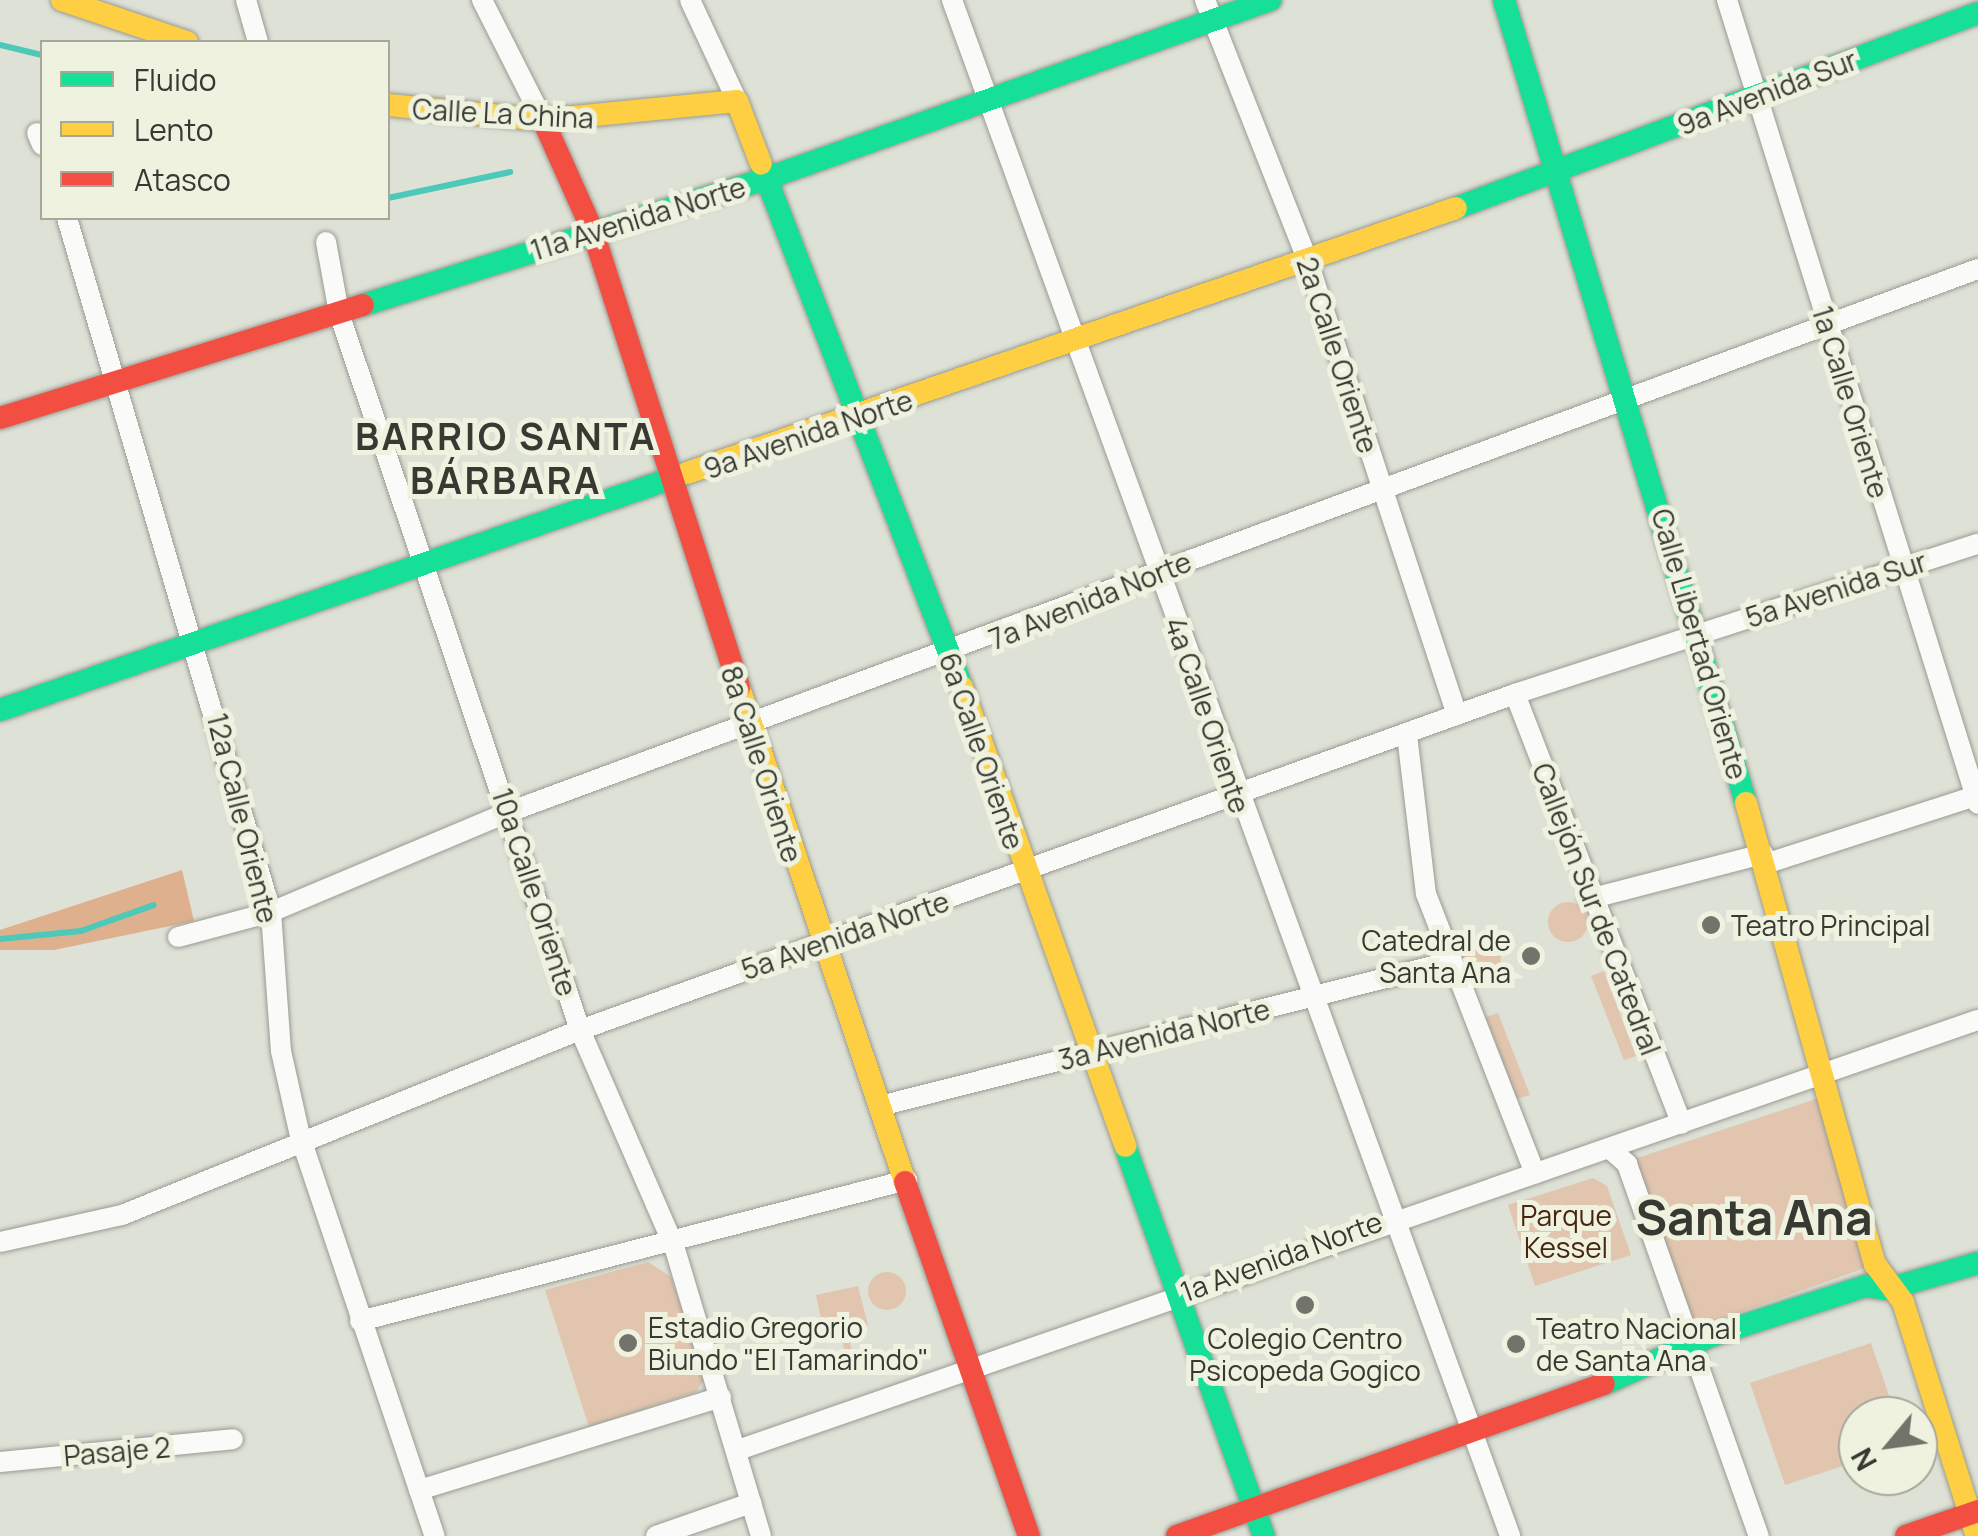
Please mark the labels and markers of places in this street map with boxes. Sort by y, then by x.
place label: Teatro Principal [1731,908,1931,942]
marker: Teatro Principal [1700,914,1722,936]
place label: Catedral de Santa Ana [1362,923,1511,989]
marker: Catedral de Santa Ana [1520,945,1542,967]
marker: Colegio Centro Psicopeda Gogico [1294,1294,1316,1316]
place label: Estadio Gregorio Biundo "El Tamarindo" [648,1310,929,1376]
place label: Teatro Nacional de Santa Ana [1536,1311,1737,1377]
place label: Colegio Centro Psicopeda Gogico [1189,1321,1421,1387]
marker: Estadio Gregorio Biundo "El Tamarindo" [617,1332,639,1354]
marker: Teatro Nacional de Santa Ana [1505,1333,1527,1355]

